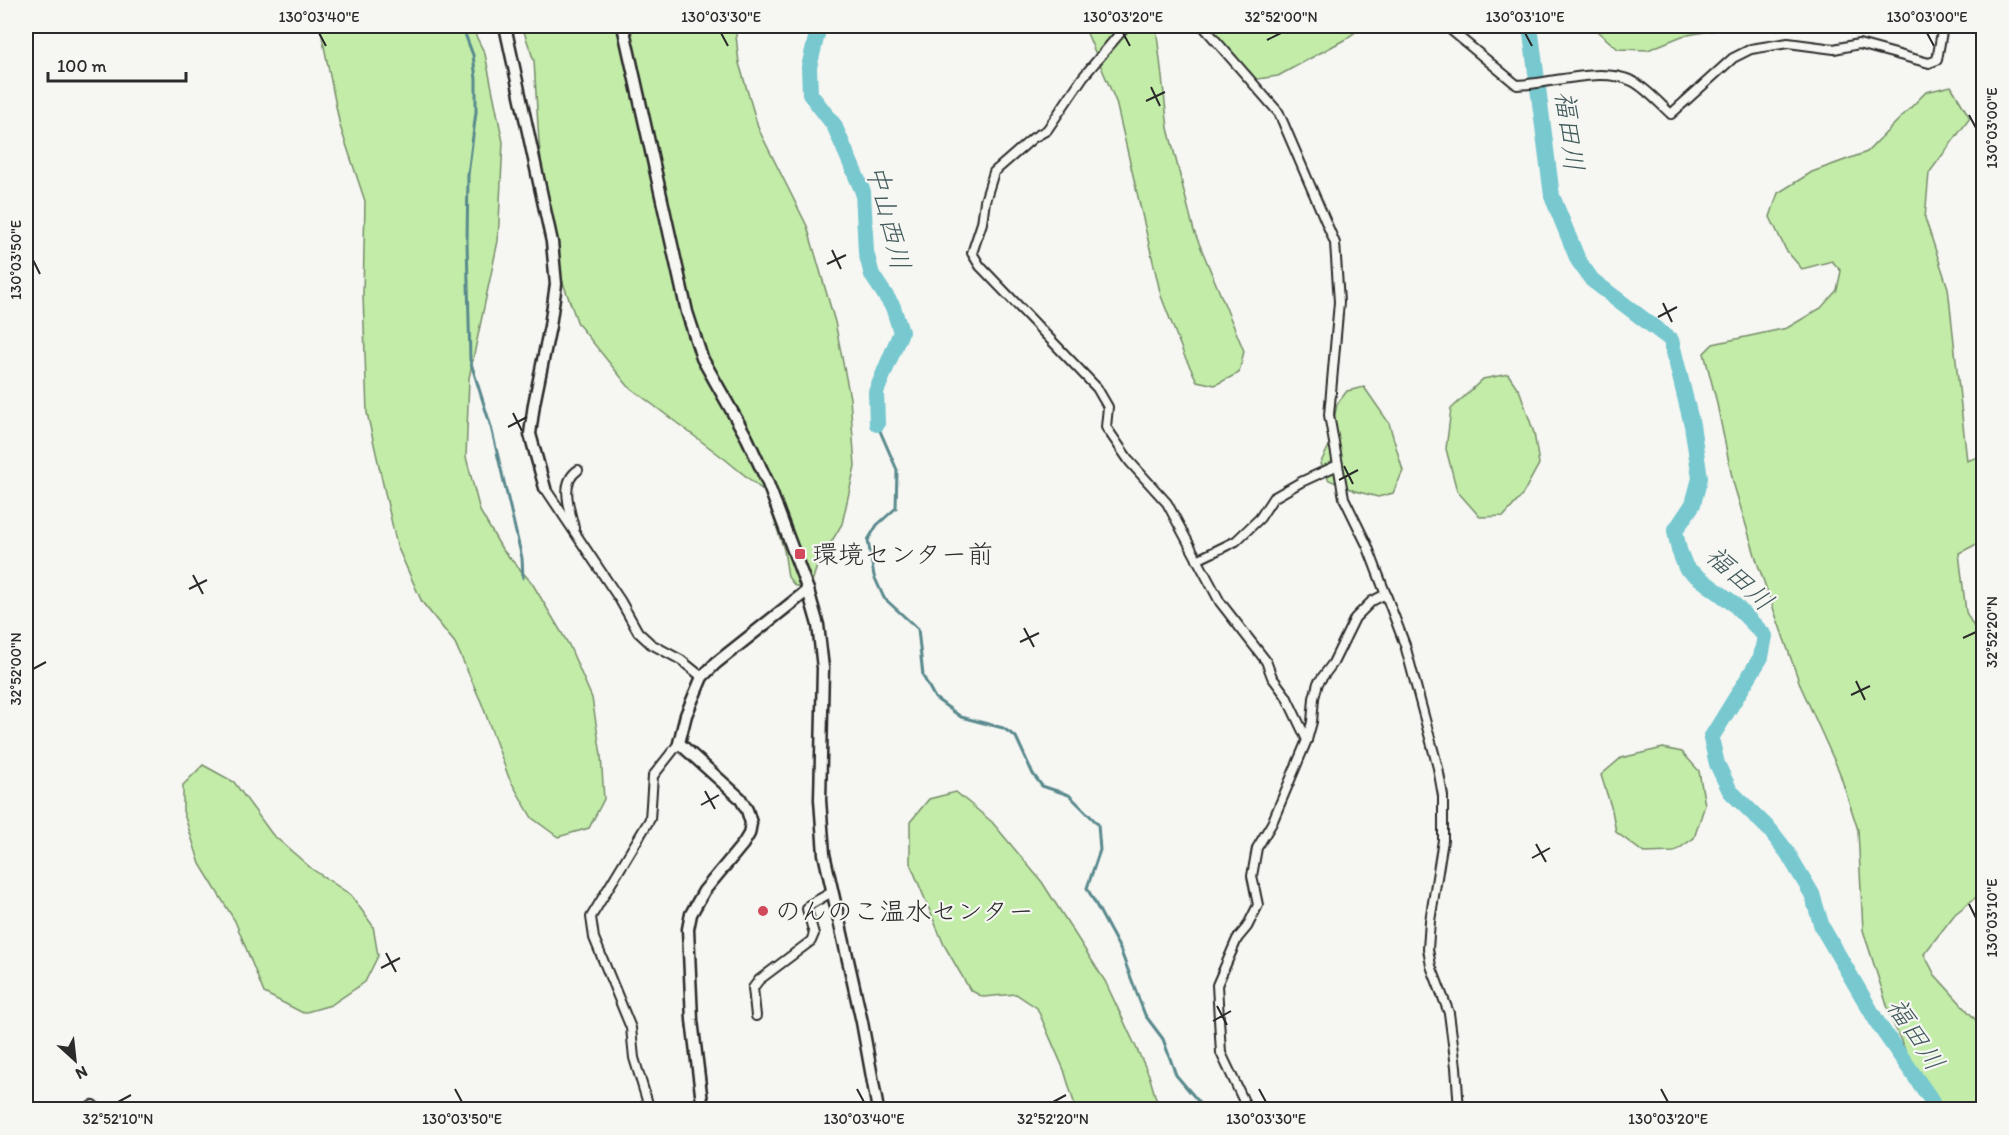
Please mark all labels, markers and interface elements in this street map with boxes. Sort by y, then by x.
text: 130°03'40"E [278,8,360,26]
text: 130°03'30"E [681,8,761,26]
text: 130°03'20"E [1083,8,1163,26]
text: 32°52'00"N [1244,8,1318,26]
text: 130°03'10"E [1486,8,1564,26]
text: 130°03'00"E [1886,8,1968,26]
scale bar [48,45,186,83]
text: 100 m [57,55,107,77]
text: 130°03'00"E [1983,87,2001,169]
water label: 福田川 [1549,89,1591,173]
water label: 中山西川 [860,161,918,273]
text: 130°03'50"E [7,220,25,300]
place label: 環境センター前 [812,538,993,570]
water label: 福田川 [1699,538,1781,618]
marker: 環境センター前 [793,547,807,561]
text: 32°52'20"N [1983,596,2001,668]
text: 32°52'00"N [7,632,25,706]
text: 130°03'10"E [1983,879,2001,957]
place label: のんのこ温水センター [775,895,1034,927]
marker: のんのこ温水センター [756,904,770,918]
water label: 福田川 [1880,991,1952,1077]
north arrow [45,1030,105,1090]
text: N [72,1062,91,1084]
text: 32°52'10"N [83,1110,153,1128]
text: 130°03'50"E [422,1110,502,1128]
text: 130°03'40"E [823,1110,905,1128]
text: 32°52'20"N [1017,1110,1089,1128]
text: 130°03'30"E [1226,1110,1306,1128]
text: 130°03'20"E [1628,1110,1708,1128]

